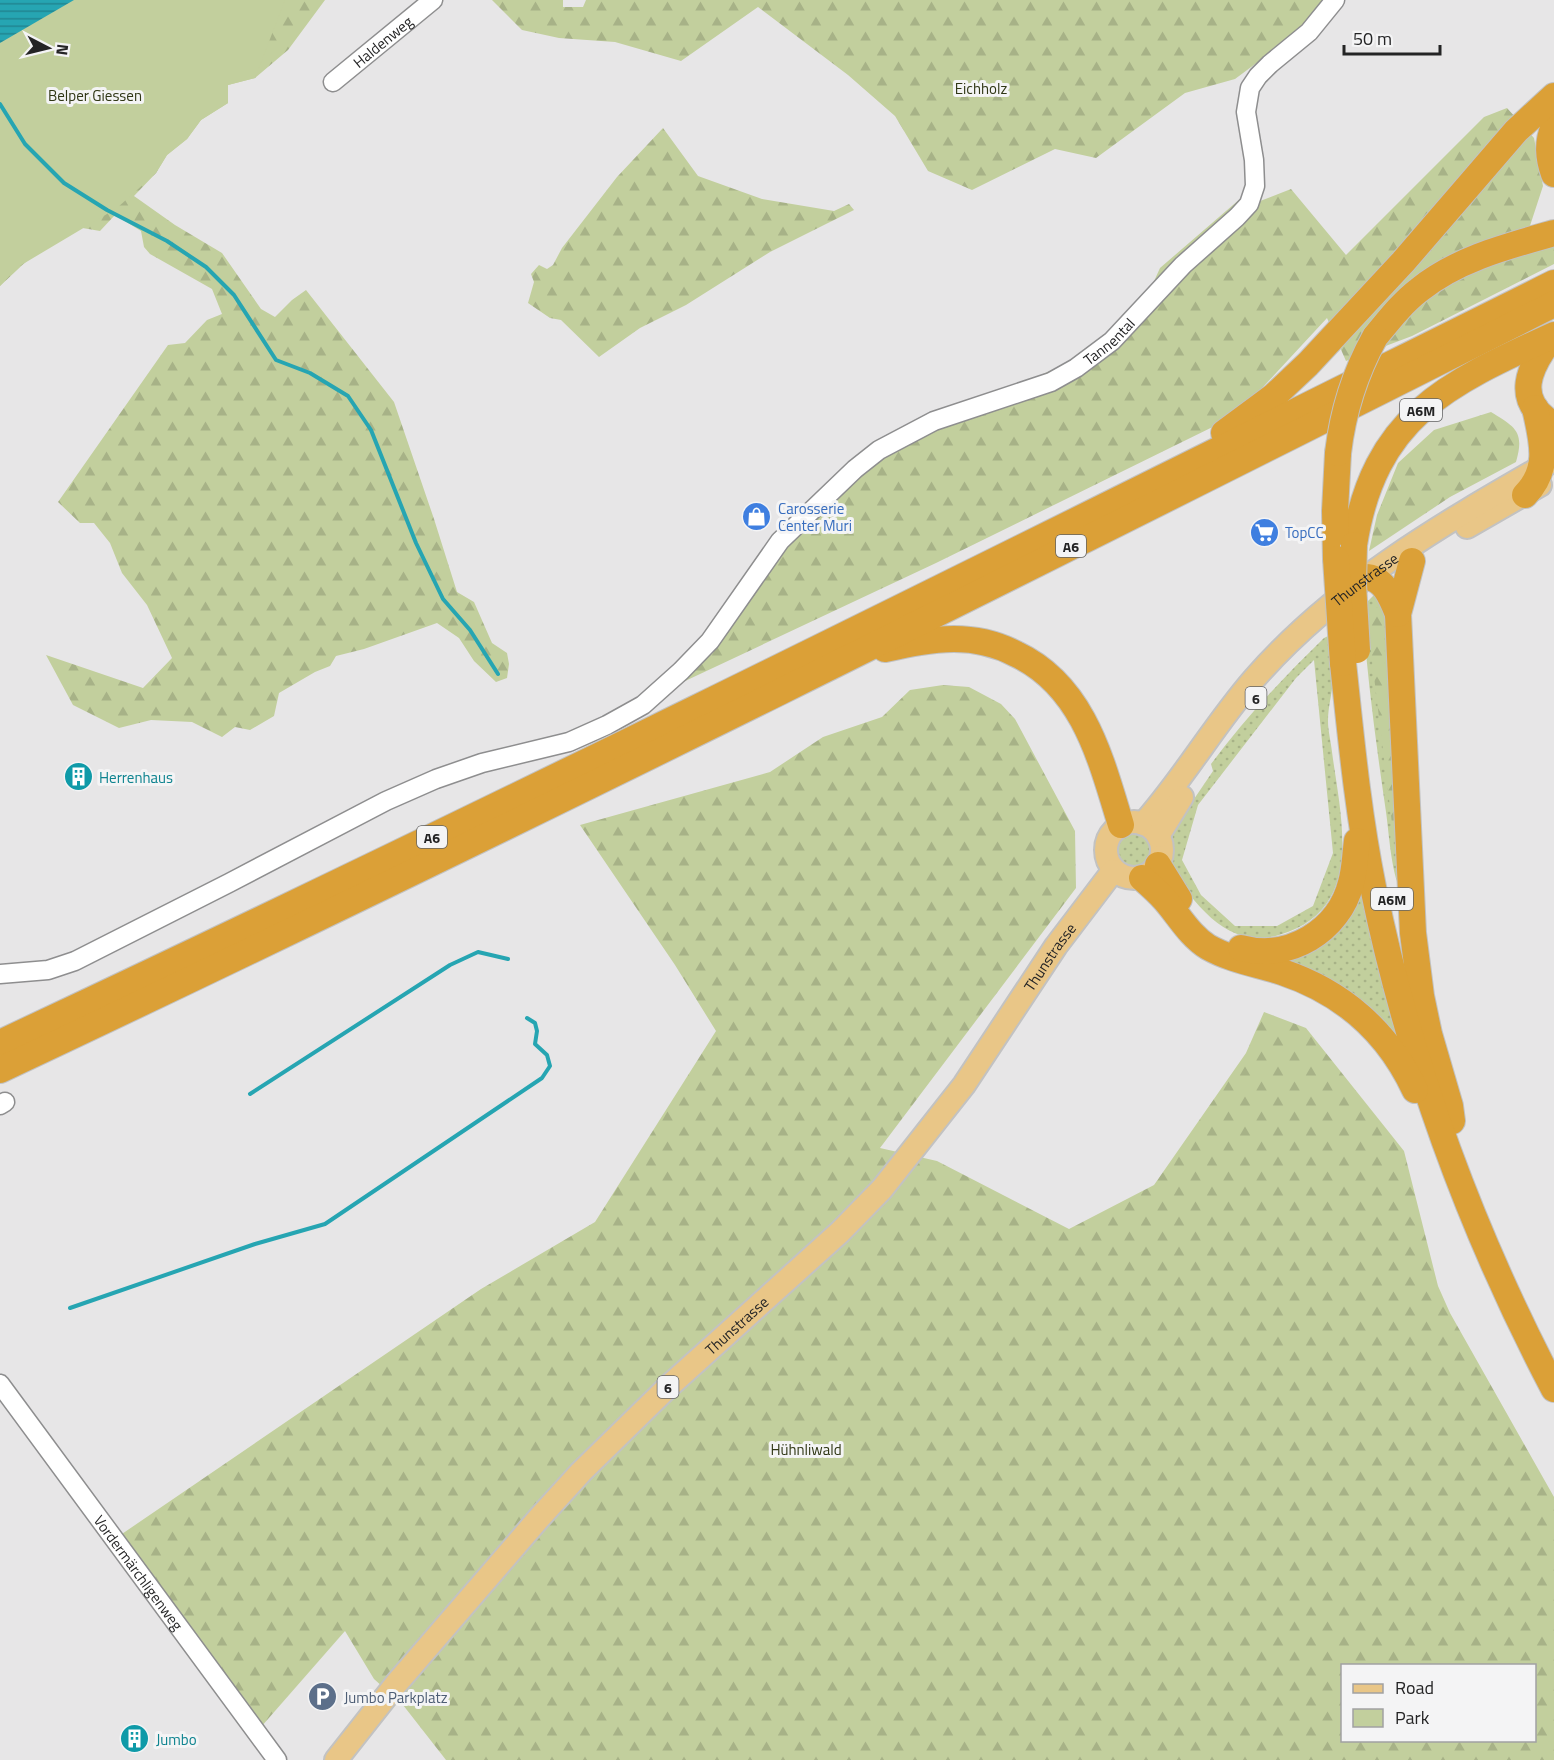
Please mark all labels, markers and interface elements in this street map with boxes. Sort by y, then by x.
street label: Haldenweg [348,10,418,73]
north arrow [18,18,78,78]
scale bar [1344,18,1440,56]
text: 50 m [1353,25,1392,52]
text: N [50,43,75,57]
park label: Eichholz [955,77,1007,100]
park label: Belper Giessen [48,84,142,107]
street label: Tannental [1078,312,1140,370]
road number: A6M [1400,399,1442,421]
place label: Carosserie Center Muri [778,497,852,537]
shop icon: Carosserie Center Muri [741,501,773,533]
supermarket icon: TopCC [1248,516,1280,548]
place label: TopCC [1285,521,1324,544]
road number: A6 [1056,535,1086,557]
street label: Thunstrasse [1326,546,1403,612]
road number: 6 [1246,687,1266,709]
building icon: Herrenhaus [62,761,94,793]
place label: Herrenhaus [99,766,173,789]
road number: A6 [417,826,447,848]
road number: A6M [1371,888,1413,910]
street label: Thunstrasse [1018,918,1081,996]
street label: Thunstrasse [700,1290,773,1360]
road number: 6 [658,1376,678,1398]
park label: Hühnliwald [770,1438,842,1461]
street label: Vordermärchligenweg [89,1510,189,1635]
legend [1341,1664,1536,1742]
text: Road [1395,1674,1434,1701]
parking icon: Jumbo Parkplatz [307,1681,339,1713]
place label: Jumbo Parkplatz [344,1686,448,1709]
text: Park [1395,1704,1430,1731]
building icon: Jumbo [119,1723,151,1755]
place label: Jumbo [156,1728,197,1751]

